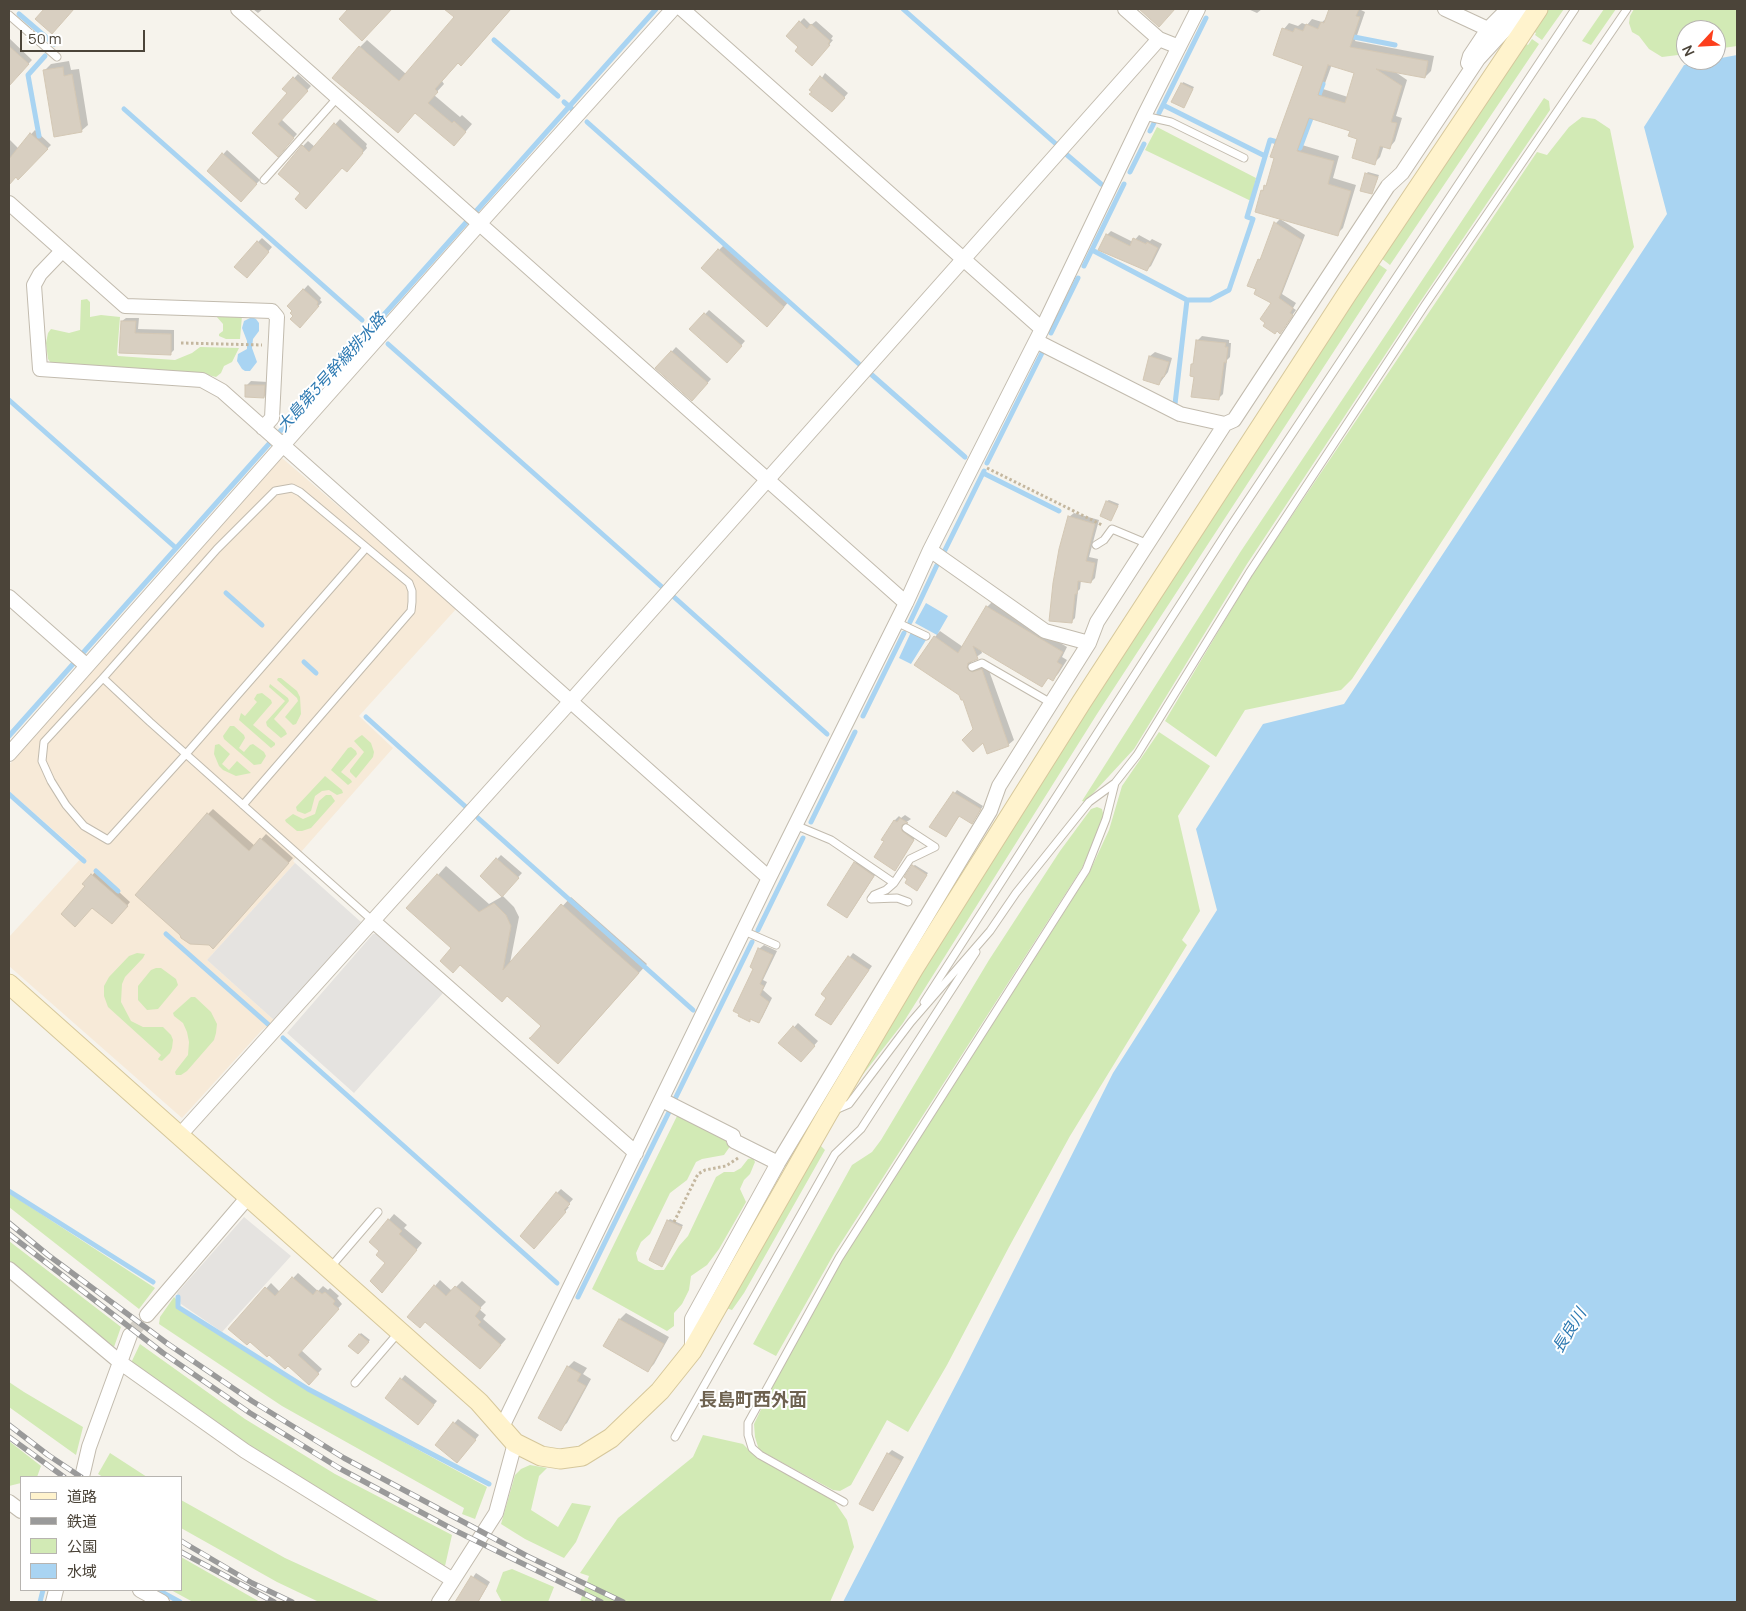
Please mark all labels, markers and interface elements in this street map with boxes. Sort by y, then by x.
scale bar [22,20,148,52]
north arrow [1676,20,1726,70]
text: 50 m [28,28,62,49]
text: N [1677,43,1699,60]
water label: 大島第3号幹線排水路 [274,310,390,436]
water label: 長良川 [1549,1306,1591,1356]
district label: 長島町西外面 [699,1390,807,1412]
legend [20,1476,182,1591]
text: 道路 [67,1486,97,1507]
text: 鉄道 [67,1511,97,1532]
text: 公園 [67,1536,97,1557]
text: 水域 [67,1561,97,1582]

